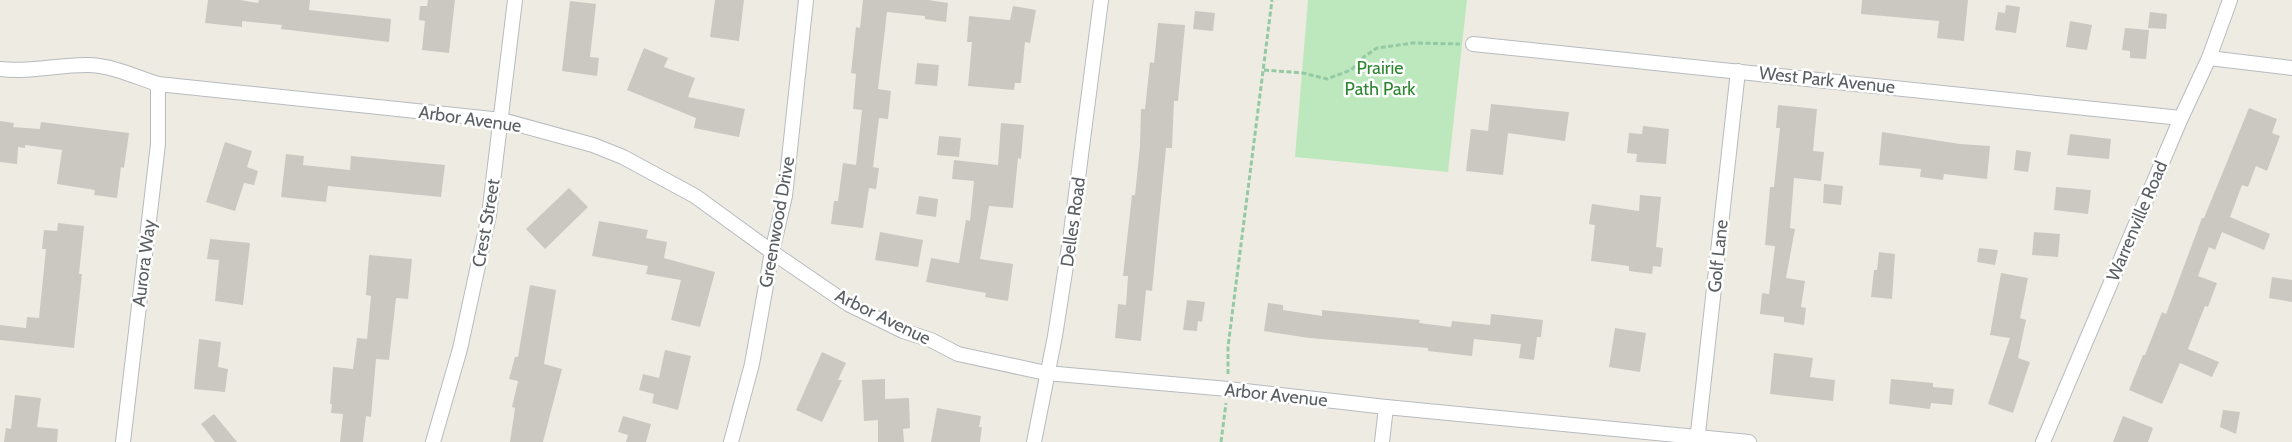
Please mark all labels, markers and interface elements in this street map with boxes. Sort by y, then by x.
park label: Prairie Path Park [1345,57,1416,100]
street label: West Park Avenue [1758,62,1896,98]
street label: Arbor Avenue [417,101,523,137]
street label: Greenwood Drive [755,155,799,289]
street label: Warrenville Road [2102,158,2172,284]
street label: Delles Road [1056,176,1090,268]
street label: Crest Street [467,177,505,269]
street label: Aurora Way [128,218,160,308]
street label: Golf Lane [1703,218,1733,294]
street label: Arbor Avenue [832,284,934,350]
street label: Arbor Avenue [1223,379,1329,411]

